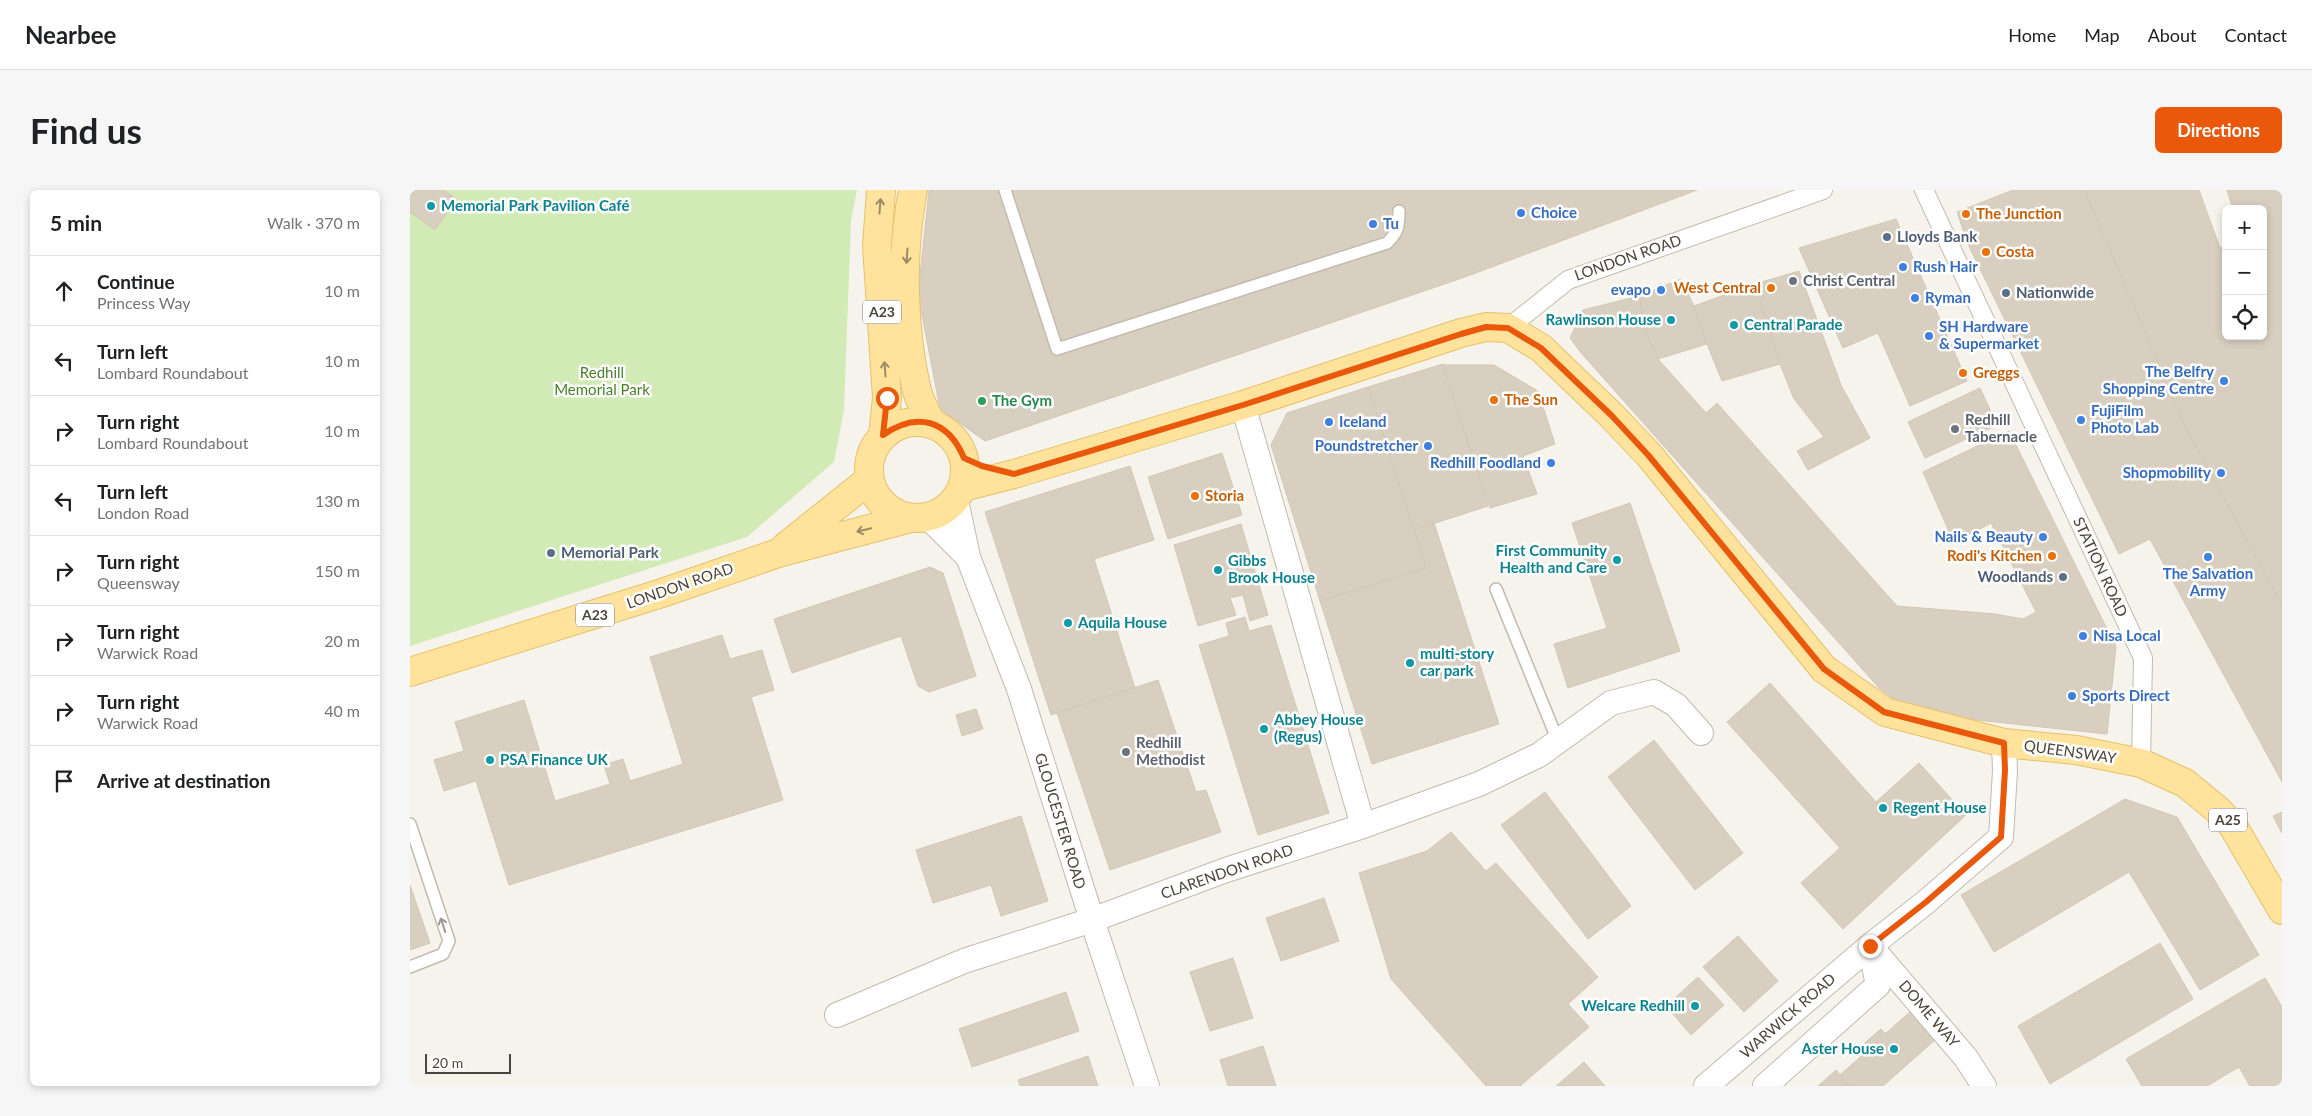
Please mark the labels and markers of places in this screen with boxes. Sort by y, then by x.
place label: Memorial Park Pavilion Café [441,196,630,214]
marker: Memorial Park Pavilion Café [425,200,437,212]
place label: Choice [1531,203,1577,221]
place label: The Junction [1976,204,2062,222]
marker: Choice [1515,207,1527,219]
marker: The Junction [1960,208,1972,220]
place label: Tu [1383,214,1399,232]
marker: Tu [1367,218,1379,230]
place label: Lloyds Bank [1897,227,1978,245]
marker: Lloyds Bank [1881,231,1893,243]
place label: Costa [1996,242,2034,260]
marker: Costa [1980,246,1992,258]
place label: Rush Hair [1913,257,1978,275]
marker: Rush Hair [1897,261,1909,273]
place label: Christ Central [1803,271,1895,289]
marker: Christ Central [1787,275,1799,287]
place label: West Central [1674,278,1761,296]
place label: evapo [1611,280,1651,298]
marker: West Central [1765,282,1777,294]
place label: Nationwide [2016,283,2094,301]
marker: evapo [1655,284,1667,296]
marker: Nationwide [2000,287,2012,299]
place label: Ryman [1925,288,1971,306]
marker: Ryman [1909,292,1921,304]
place label: Rawlinson House [1546,310,1661,328]
marker: Rawlinson House [1665,314,1677,326]
place label: Central Parade [1744,315,1843,333]
place label: SH Hardware & Supermarket [1939,317,2040,352]
marker: Central Parade [1728,319,1740,331]
marker: SH Hardware & Supermarket [1923,330,1935,342]
place label: The Belfry Shopping Centre [2103,362,2214,397]
place label: Greggs [1973,363,2020,381]
marker: Greggs [1957,367,1969,379]
marker: The Belfry Shopping Centre [2218,375,2230,387]
place label: The Sun [1504,390,1558,408]
place label: The Gym [992,391,1052,409]
marker: The Sun [1488,394,1500,406]
marker: The Gym [976,395,988,407]
place label: FujiFilm Photo Lab [2091,401,2159,436]
place label: Redhill Tabernacle [1965,410,2037,445]
place label: Iceland [1339,412,1387,430]
marker: FujiFilm Photo Lab [2075,414,2087,426]
marker: Iceland [1323,416,1335,428]
marker: Redhill Tabernacle [1949,423,1961,435]
place label: Poundstretcher [1315,436,1418,454]
marker: Poundstretcher [1422,440,1434,452]
place label: Redhill Foodland [1430,453,1541,471]
marker: Redhill Foodland [1545,457,1557,469]
place label: Shopmobility [2123,463,2211,481]
marker: Shopmobility [2215,467,2227,479]
place label: Storia [1205,486,1244,504]
marker: Storia [1189,490,1201,502]
place label: Nails & Beauty [1934,527,2033,545]
marker: Nails & Beauty [2037,531,2049,543]
place label: First Community Health and Care [1496,541,1607,576]
place label: Memorial Park [561,543,660,561]
place label: Rodi's Kitchen [1947,546,2042,564]
marker: Memorial Park [545,547,557,559]
marker: Rodi's Kitchen [2046,550,2058,562]
place label: Gibbs Brook House [1228,551,1315,586]
marker: The Salvation Army [2202,551,2214,563]
marker: First Community Health and Care [1611,554,1623,566]
marker: Gibbs Brook House [1212,564,1224,576]
place label: The Salvation Army [2163,564,2253,599]
place label: Woodlands [1977,567,2053,585]
marker: Woodlands [2057,571,2069,583]
place label: Aquila House [1077,613,1167,631]
marker: Aquila House [1062,617,1074,629]
place label: Nisa Local [2093,626,2161,644]
marker: Nisa Local [2077,630,2089,642]
place label: multi-story car park [1420,644,1494,679]
marker: multi-story car park [1404,657,1416,669]
place label: Sports Direct [2082,686,2170,704]
marker: Sports Direct [2066,690,2078,702]
place label: Abbey House (Regus) [1273,710,1363,745]
marker: Abbey House (Regus) [1258,723,1270,735]
place label: Redhill Methodist [1136,733,1205,768]
marker: Redhill Methodist [1120,746,1132,758]
place label: PSA Finance UK [500,750,609,768]
marker: PSA Finance UK [484,754,496,766]
place label: Regent House [1893,798,1987,816]
marker: Regent House [1877,802,1889,814]
place label: Welcare Redhill [1581,996,1685,1014]
marker: Welcare Redhill [1689,1000,1701,1012]
place label: Aster House [1801,1039,1884,1057]
marker: Aster House [1888,1043,1900,1055]

